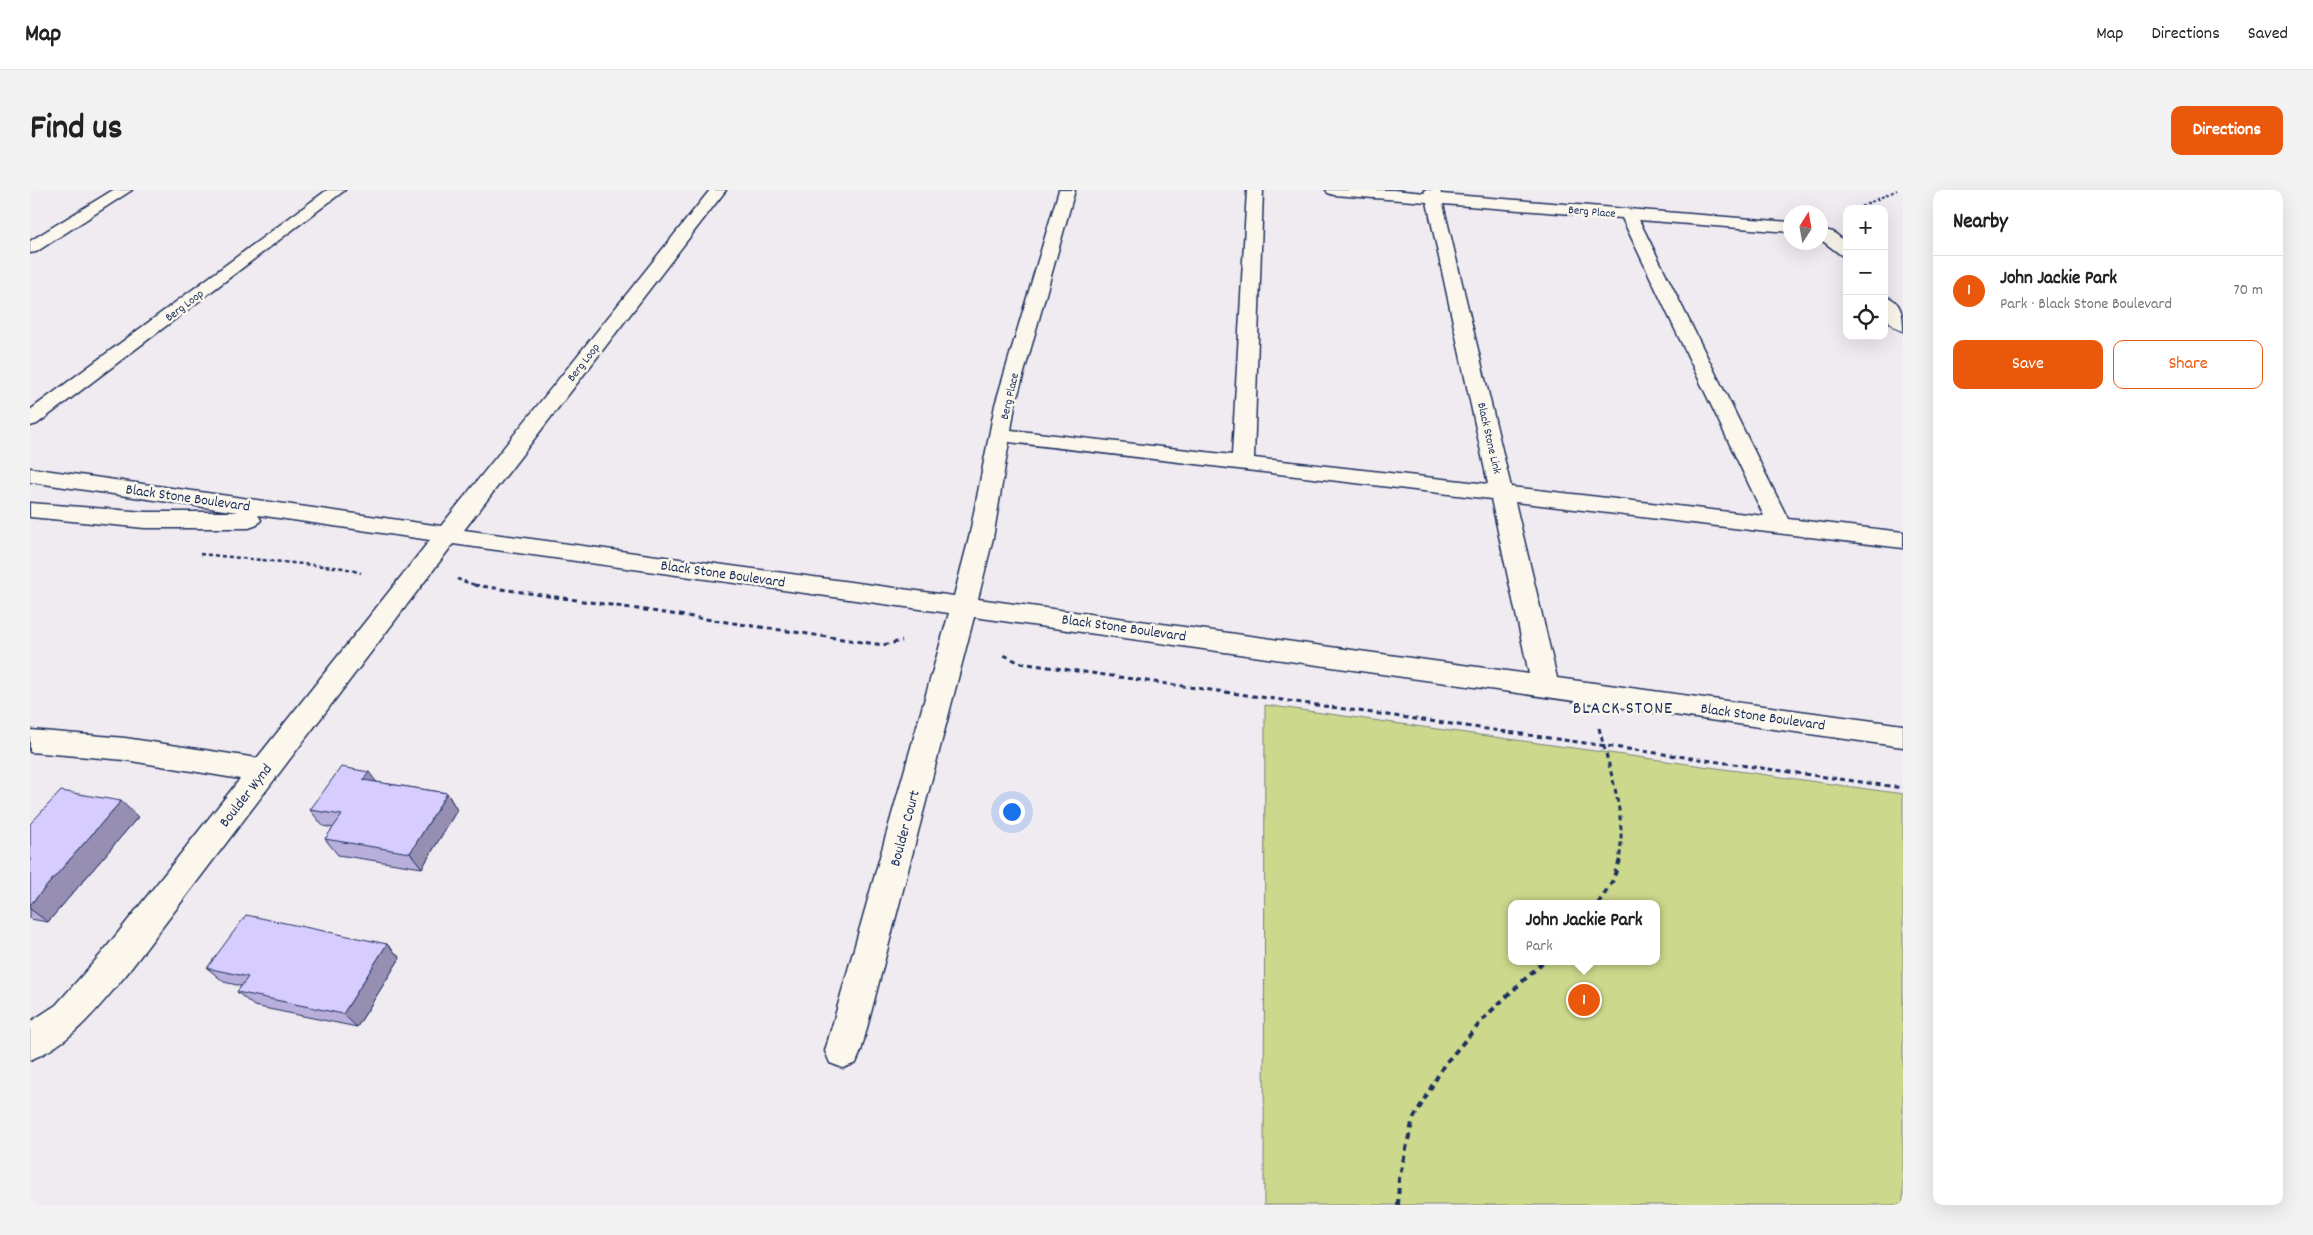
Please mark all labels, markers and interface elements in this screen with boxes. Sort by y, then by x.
text: Map [25,18,61,52]
text: Map [2096,22,2123,47]
text: Directions [2151,22,2220,47]
text: Saved [2248,22,2288,47]
text: Find us [30,105,122,155]
button: Directions [2171,106,2283,155]
street label: Berg Place [1567,202,1616,223]
north arrow [1783,205,1828,250]
map controls [1843,205,1888,340]
button: + [1843,205,1888,250]
text: Nearby [1953,208,2008,238]
button: − [1843,250,1888,295]
text: John Jackie Park [2000,266,2117,293]
text: 1 [1967,279,1971,302]
text: 70 m [2233,279,2263,302]
street label: Berg Loop [162,286,208,326]
text: Park · Black Stone Boulevard [2000,293,2172,316]
button: locate [1843,295,1888,340]
street label: Berg Loop [564,340,605,386]
button: Save [1953,340,2103,389]
button: Share [2113,340,2263,389]
street label: Berg Place [997,371,1024,421]
street label: Black Stone Link [1472,401,1505,476]
street label: Black Stone Boulevard [124,479,251,519]
street label: Black Stone Boulevard [659,555,786,595]
street label: Black Stone Boulevard [1060,609,1187,649]
district label: BLACK STONE [1573,697,1673,722]
street label: Black Stone Boulevard [1699,698,1826,738]
street label: Boulder Wynd [215,760,278,833]
street label: Boulder Court [885,788,927,869]
your location [999,799,1025,825]
popup [1508,900,1660,965]
text: John Jackie Park [1525,908,1643,935]
text: Park [1525,935,1553,958]
pin: 1 [1568,981,1600,1019]

